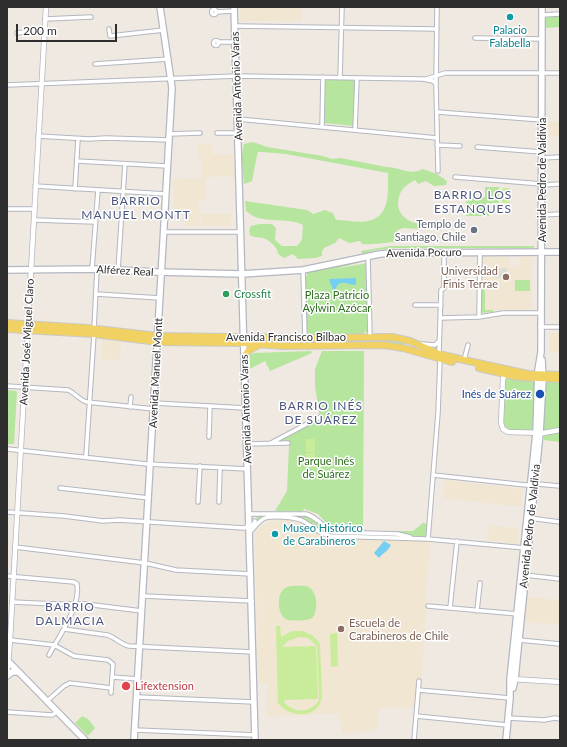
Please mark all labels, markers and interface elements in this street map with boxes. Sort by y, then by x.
marker: Palacio Falabella [505,12,515,22]
scale bar [18,16,119,42]
text: 200 m [23,23,57,38]
place label: Palacio Falabella [489,23,531,49]
street label: Avenida Antonio Varas [228,31,246,141]
street label: Avenida Pedro de Valdivia [535,118,549,242]
district label: BARRIO LOS ESTANQUES [434,188,512,216]
district label: BARRIO MANUEL MONTT [81,194,191,222]
place label: Templo de Santiago, Chile [395,217,466,243]
marker: Templo de Santiago, Chile [469,225,479,235]
street label: Avenida Pocuro [386,246,462,260]
street label: Alférez Real [96,263,154,279]
place label: Universidad Finis Terrae [441,264,498,290]
marker: Universidad Finis Terrae [501,272,511,282]
street label: Avenida José Miguel Claro [17,278,37,406]
place label: Crossfit [234,287,271,301]
park label: Plaza Patricio Aylwin Azócar [303,288,371,314]
marker: Crossfit [221,289,231,299]
street label: Avenida Manuel Montt [147,318,165,428]
street label: Avenida Francisco Bilbao [226,330,346,344]
street label: Avenida Antonio Varas [237,354,255,464]
place label: Inés de Suárez [462,387,531,401]
marker: Inés de Suárez [534,388,546,400]
district label: BARRIO INÉS DE SUÁREZ [279,399,363,427]
park label: Parque Inés de Suárez [298,454,354,480]
street label: Avenida Pedro de Valdivia [517,463,543,589]
place label: Museo Histórico de Carabineros [283,521,363,547]
marker: Museo Histórico de Carabineros [270,529,280,539]
district label: BARRIO DALMACIA [35,600,105,628]
place label: Escuela de Carabineros de Chile [349,616,449,642]
marker: Escuela de Carabineros de Chile [336,624,346,634]
place label: Lifextension [135,679,194,693]
marker: Lifextension [120,680,132,692]

